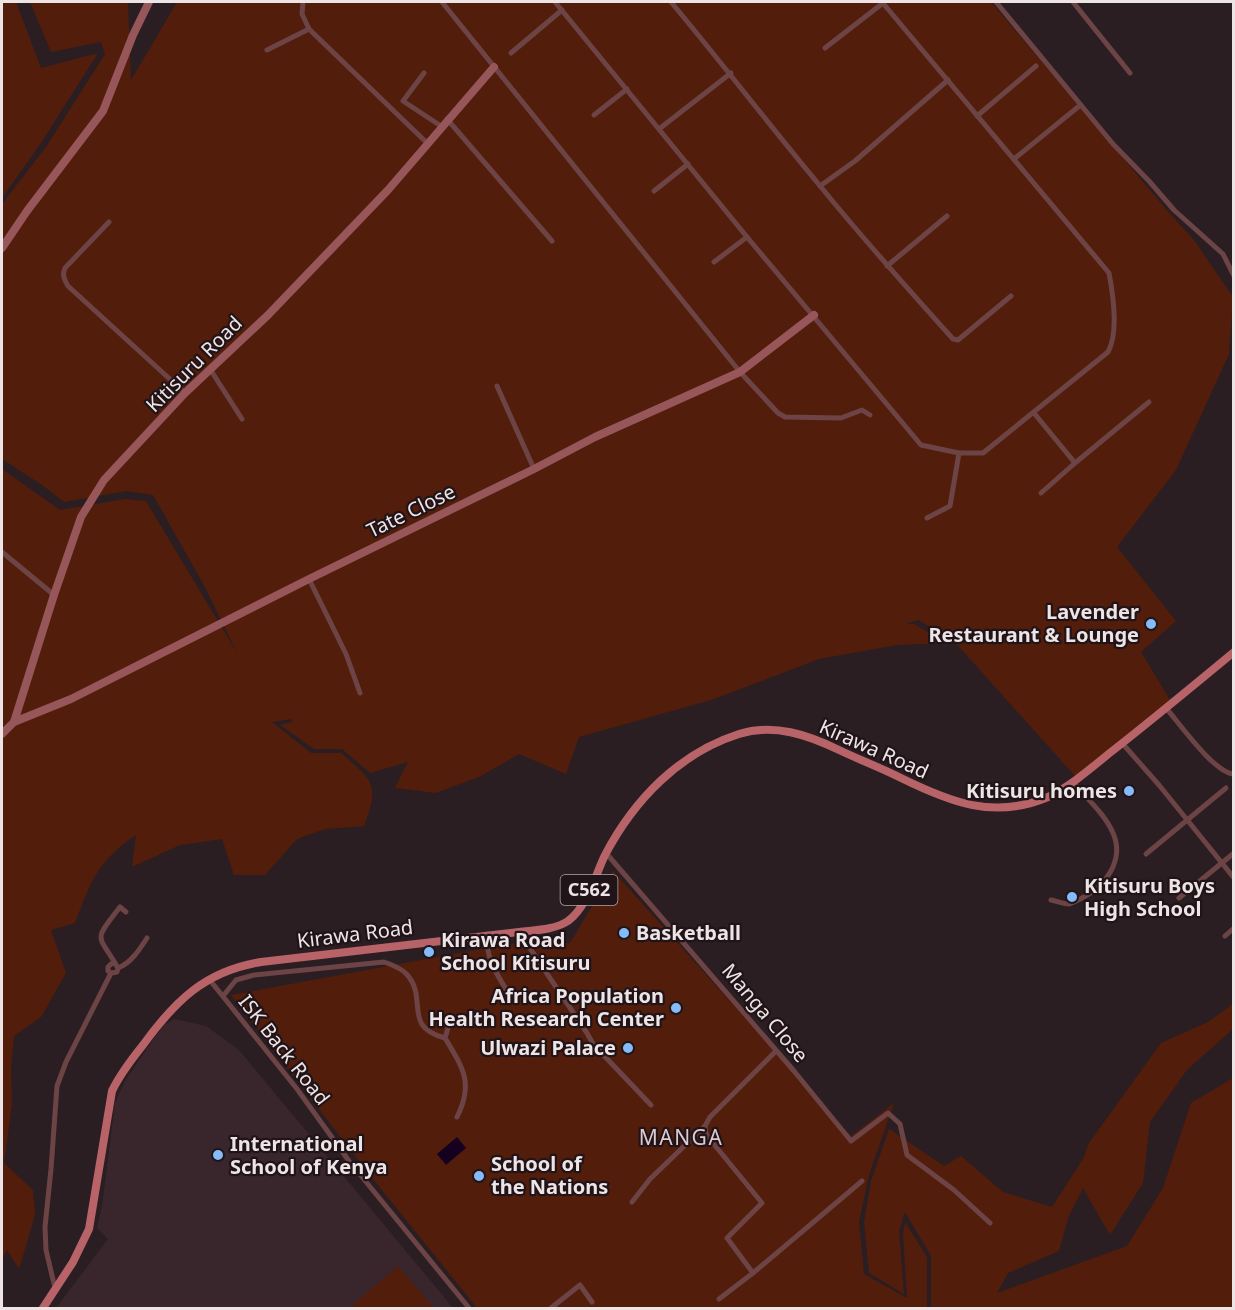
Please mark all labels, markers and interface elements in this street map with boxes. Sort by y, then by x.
street label: Kitisuru Road [140,310,248,418]
street label: Tate Close [362,478,459,544]
place label: Lavender Restaurant & Lounge [928,598,1139,648]
marker: Lavender Restaurant & Lounge [1144,617,1158,631]
street label: Kirawa Road [815,712,933,785]
place label: Kitisuru homes [966,777,1117,804]
marker: Kitisuru homes [1122,784,1136,798]
place label: Kitisuru Boys High School [1084,872,1215,922]
road number: C562 [560,875,618,905]
marker: Kitisuru Boys High School [1065,890,1079,904]
street label: Kirawa Road [295,913,415,954]
place label: Basketball [636,919,741,946]
place label: Kirawa Road School Kitisuru [441,926,590,976]
marker: Basketball [617,926,631,940]
marker: Kirawa Road School Kitisuru [422,945,436,959]
street label: Manga Close [716,958,815,1068]
place label: Africa Population Health Research Center [429,982,664,1032]
street label: ISK Back Road [233,989,336,1110]
marker: Africa Population Health Research Center [669,1001,683,1015]
place label: Ulwazi Palace [480,1034,616,1061]
marker: Ulwazi Palace [621,1041,635,1055]
district label: MANGA [639,1123,723,1151]
place label: International School of Kenya [230,1130,388,1180]
marker: International School of Kenya [211,1148,225,1162]
place label: School of the Nations [491,1150,608,1200]
marker: School of the Nations [472,1169,486,1183]

